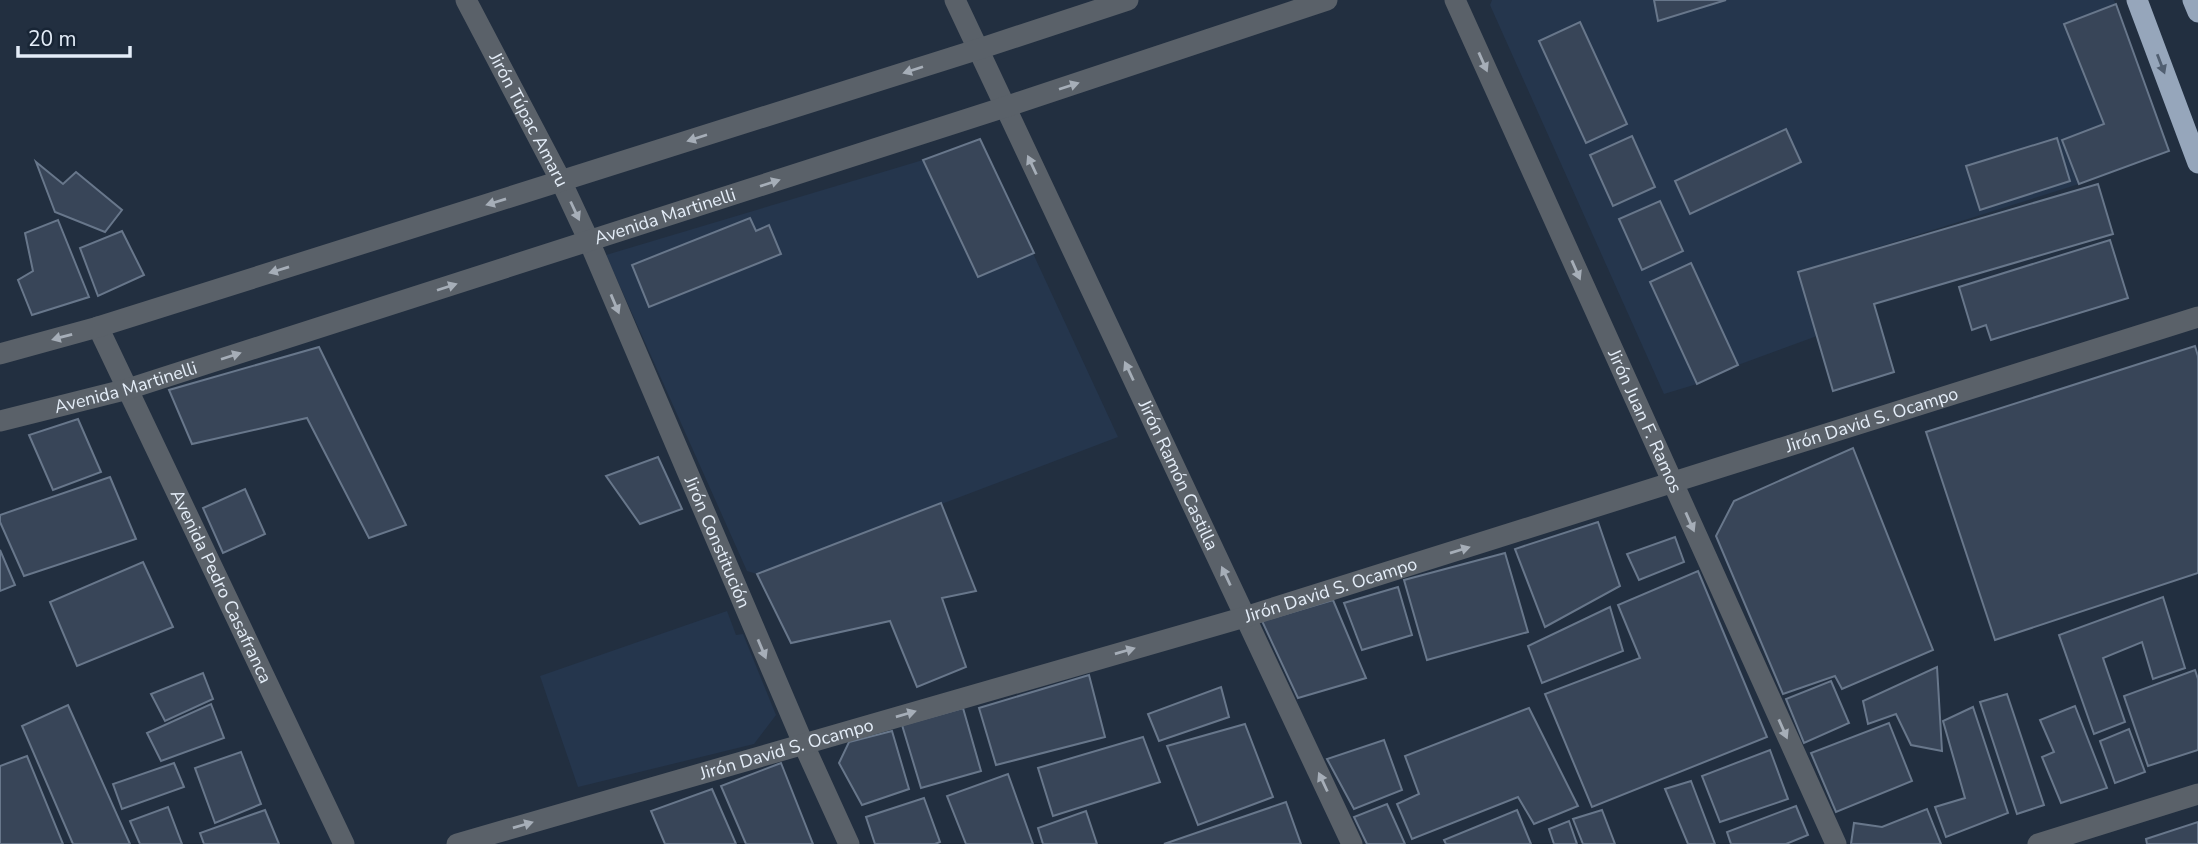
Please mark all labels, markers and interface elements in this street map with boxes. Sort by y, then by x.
scale bar [18,14,130,58]
text: 20 m [28,25,77,53]
street label: Jirón Túpac Amaru [483,47,574,191]
one-way arrow [1477,52,1489,72]
one-way arrow [2155,53,2166,74]
one-way arrow [903,65,924,75]
one-way arrow [1059,80,1080,91]
one-way arrow [686,134,707,144]
one-way arrow [1026,155,1038,175]
one-way arrow [760,177,781,188]
street label: Avenida Martinelli [591,182,739,250]
one-way arrow [485,197,506,207]
one-way arrow [569,201,581,221]
one-way arrow [1570,260,1582,280]
one-way arrow [268,265,289,276]
one-way arrow [437,281,458,291]
one-way arrow [610,294,621,315]
one-way arrow [50,332,72,343]
street label: Jirón Juan F. Ramos [1602,344,1688,497]
one-way arrow [220,350,241,361]
street label: Avenida Martinelli [52,356,200,419]
one-way arrow [1123,361,1134,381]
street label: Jirón David S. Ocampo [1781,381,1961,458]
street label: Jirón Ramón Castilla [1132,395,1224,554]
street label: Jirón Constitución [678,472,756,612]
street label: Avenida Pedro Casafranca [165,485,278,687]
one-way arrow [1684,512,1696,532]
one-way arrow [1449,544,1470,554]
street label: Jirón David S. Ocampo [1240,552,1420,629]
one-way arrow [1220,566,1231,586]
one-way arrow [757,638,768,659]
one-way arrow [1114,645,1136,656]
one-way arrow [896,708,917,718]
street label: Jirón David S. Ocampo [696,713,876,786]
one-way arrow [1778,719,1789,739]
one-way arrow [1317,772,1328,792]
one-way arrow [512,819,534,830]

